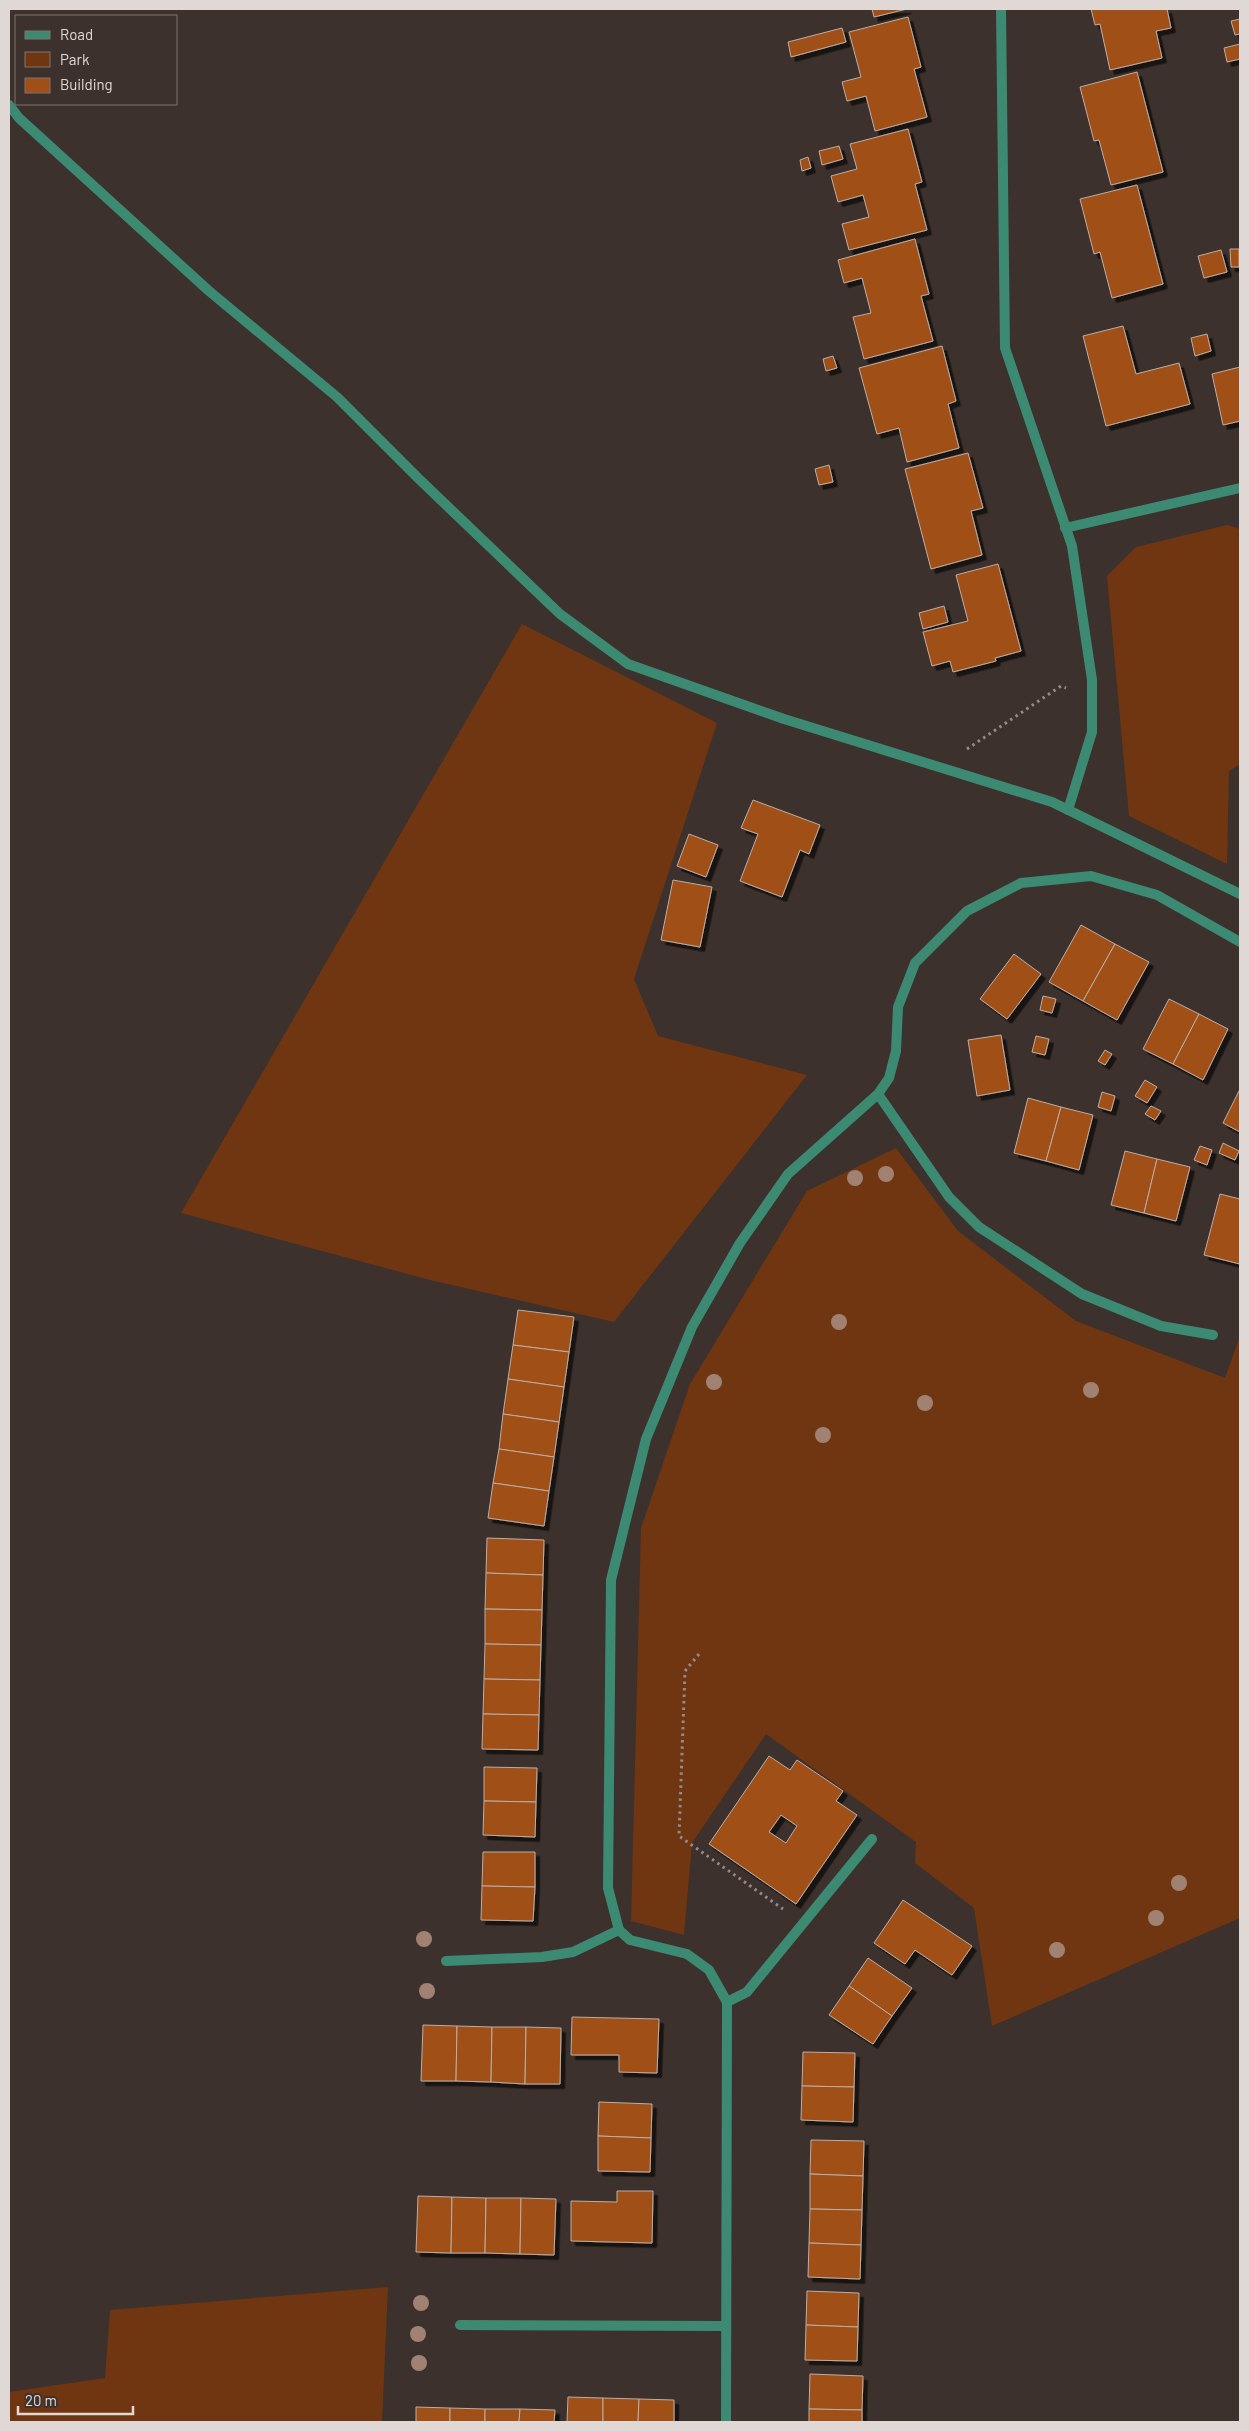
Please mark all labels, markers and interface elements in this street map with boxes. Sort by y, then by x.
legend [15,15,178,105]
text: Road [60,25,93,43]
text: Park [60,50,90,68]
text: Building [60,75,113,93]
scale bar [18,2384,132,2416]
text: 20 m [25,2391,57,2409]

